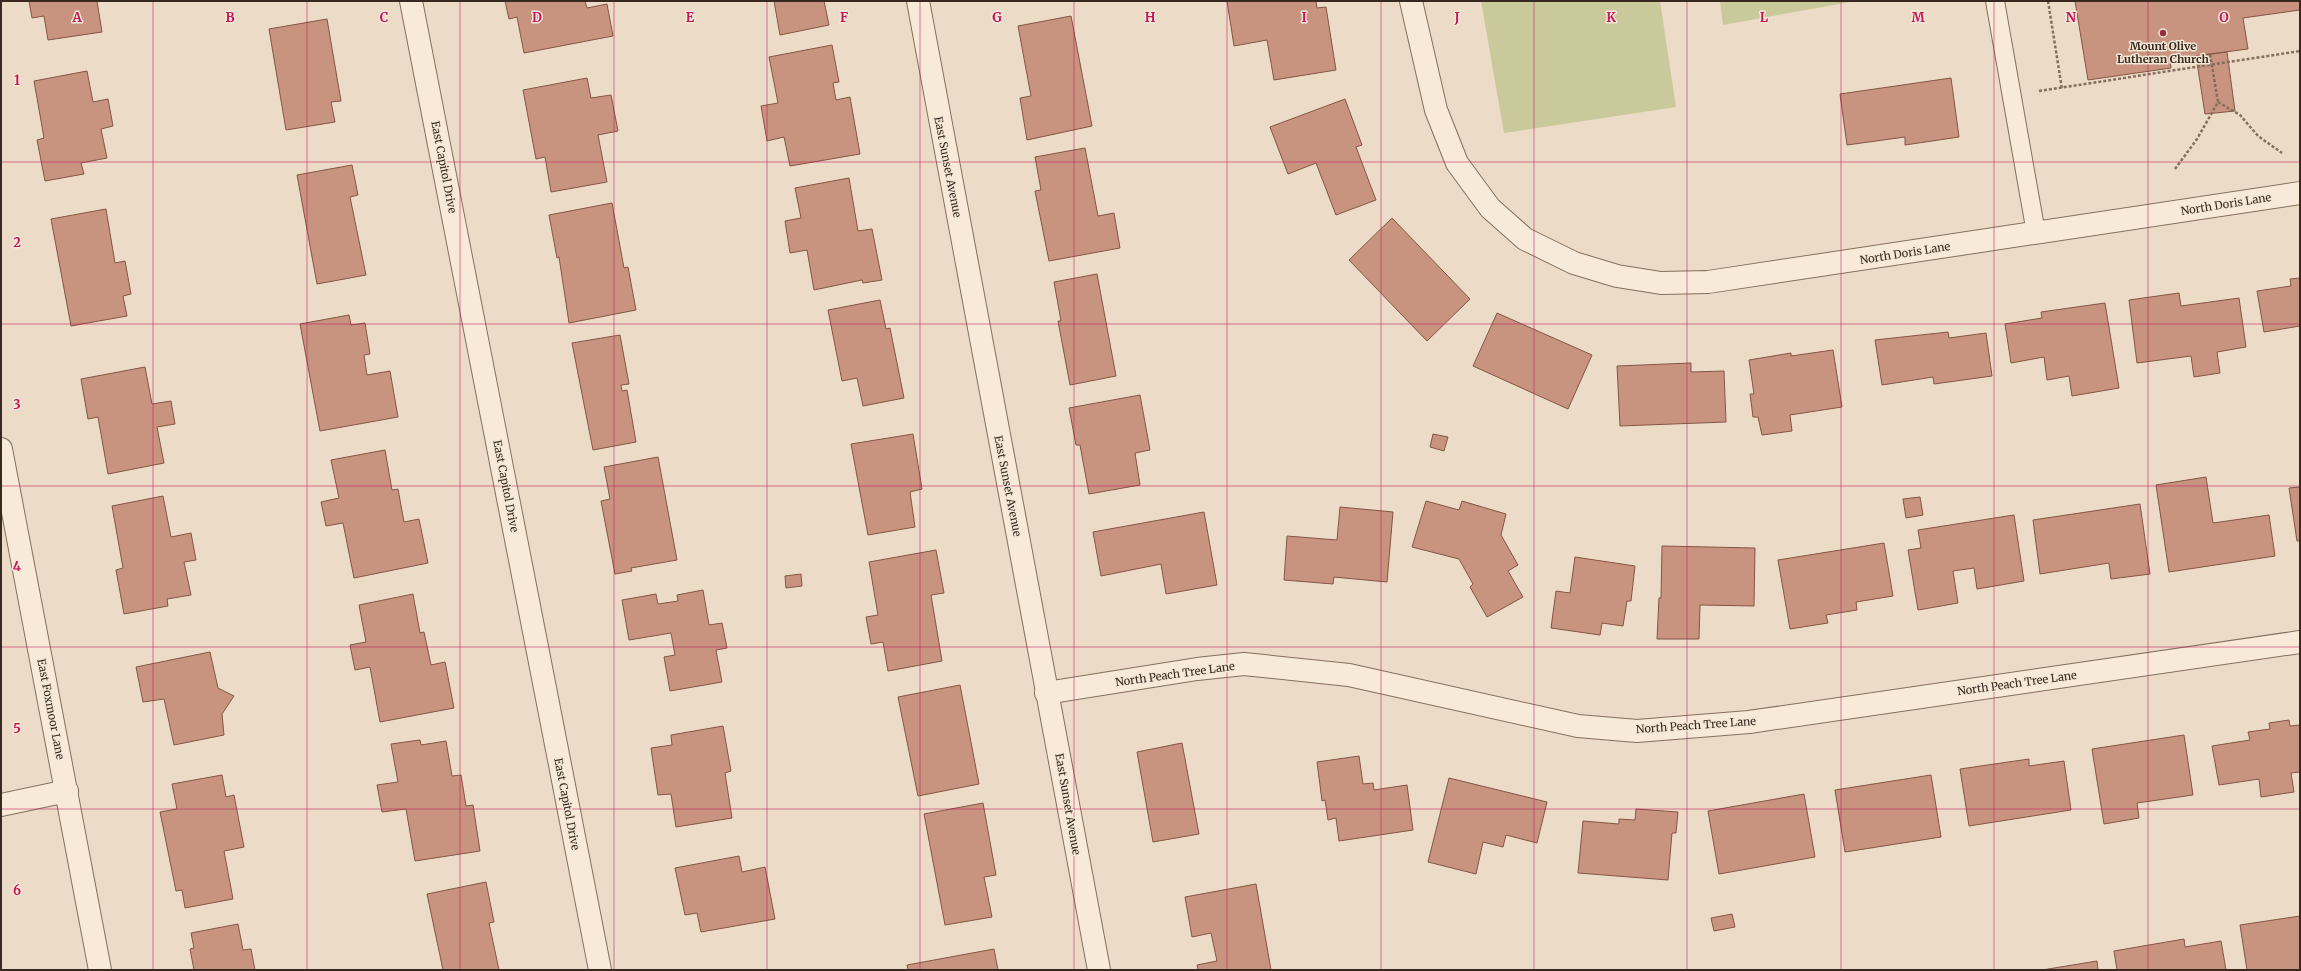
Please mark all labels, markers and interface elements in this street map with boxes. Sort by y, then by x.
text: A [71,9,82,26]
text: B [225,9,235,26]
text: C [380,9,389,26]
text: D [532,9,542,26]
text: E [686,9,695,26]
text: F [840,9,848,26]
text: G [992,9,1002,26]
text: H [1145,9,1156,26]
text: I [1301,9,1307,26]
text: J [1453,9,1460,26]
text: K [1606,9,1616,26]
text: L [1760,9,1769,26]
text: M [1911,9,1925,26]
text: N [2066,9,2077,26]
text: O [2219,9,2229,26]
marker: Mount Olive Lutheran Church [2158,28,2168,38]
place label: Mount Olive Lutheran Church [2117,39,2210,66]
text: 1 [14,72,20,89]
street label: East Sunset Avenue [931,115,965,219]
street label: East Capitol Drive [428,120,460,215]
street label: North Doris Lane [2180,190,2272,218]
text: 2 [13,234,21,251]
street label: North Doris Lane [1859,239,1951,267]
text: 3 [13,396,21,413]
street label: East Sunset Avenue [991,434,1025,538]
street label: East Capitol Drive [490,439,522,534]
text: 4 [13,558,22,575]
street label: East Foxmoor Lane [34,657,68,761]
street label: North Peach Tree Lane [1114,659,1236,689]
street label: North Peach Tree Lane [1956,668,2078,698]
street label: North Peach Tree Lane [1635,714,1757,736]
text: 5 [13,720,21,737]
street label: East Sunset Avenue [1052,752,1084,856]
street label: East Capitol Drive [551,757,583,852]
text: 6 [13,882,21,899]

